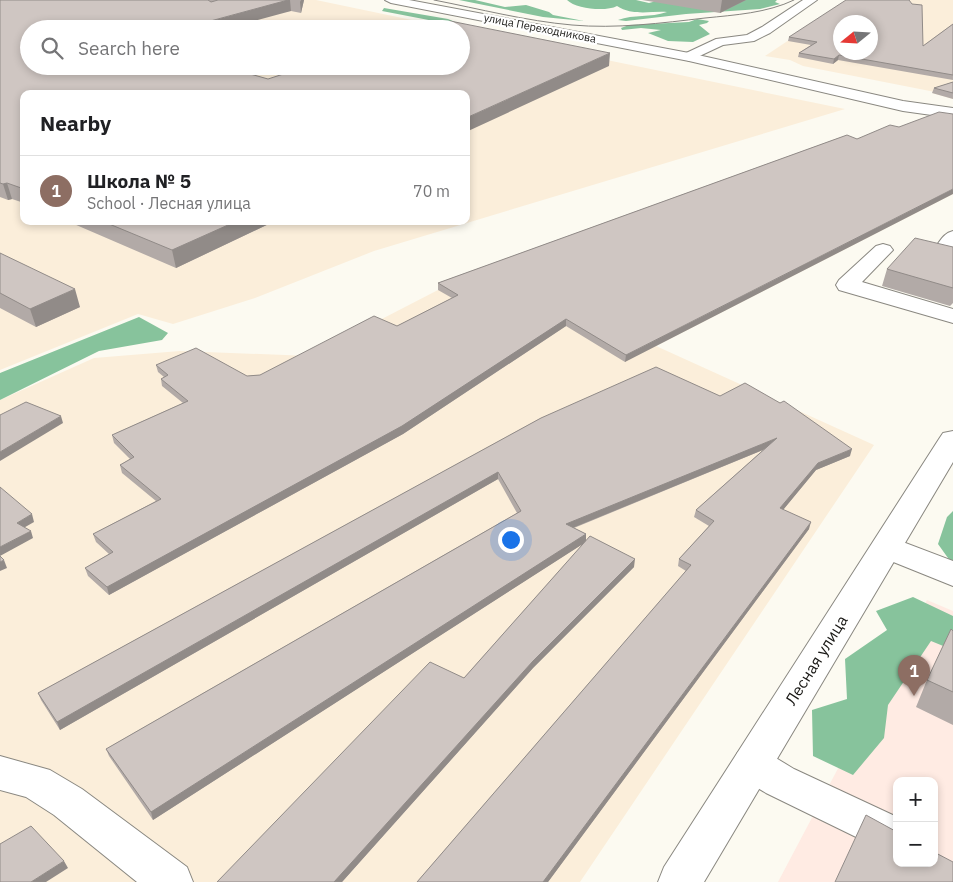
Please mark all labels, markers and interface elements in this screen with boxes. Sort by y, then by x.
street label: улица Переходникова [483,10,597,46]
north arrow [833,15,878,60]
search box [20,20,470,75]
icon: search [38,34,66,62]
text: Search here [78,36,180,60]
text: Nearby [40,109,111,137]
text: Школа № 5 [87,169,191,193]
text: 1 [51,181,61,201]
text: 70 m [413,181,450,201]
text: School · Лесная улица [87,193,251,213]
your location [498,527,524,553]
street label: Лесная улица [780,611,852,709]
pin: 1 [898,655,930,696]
map controls [893,777,938,867]
button: + [893,777,938,822]
button: − [893,822,938,867]

